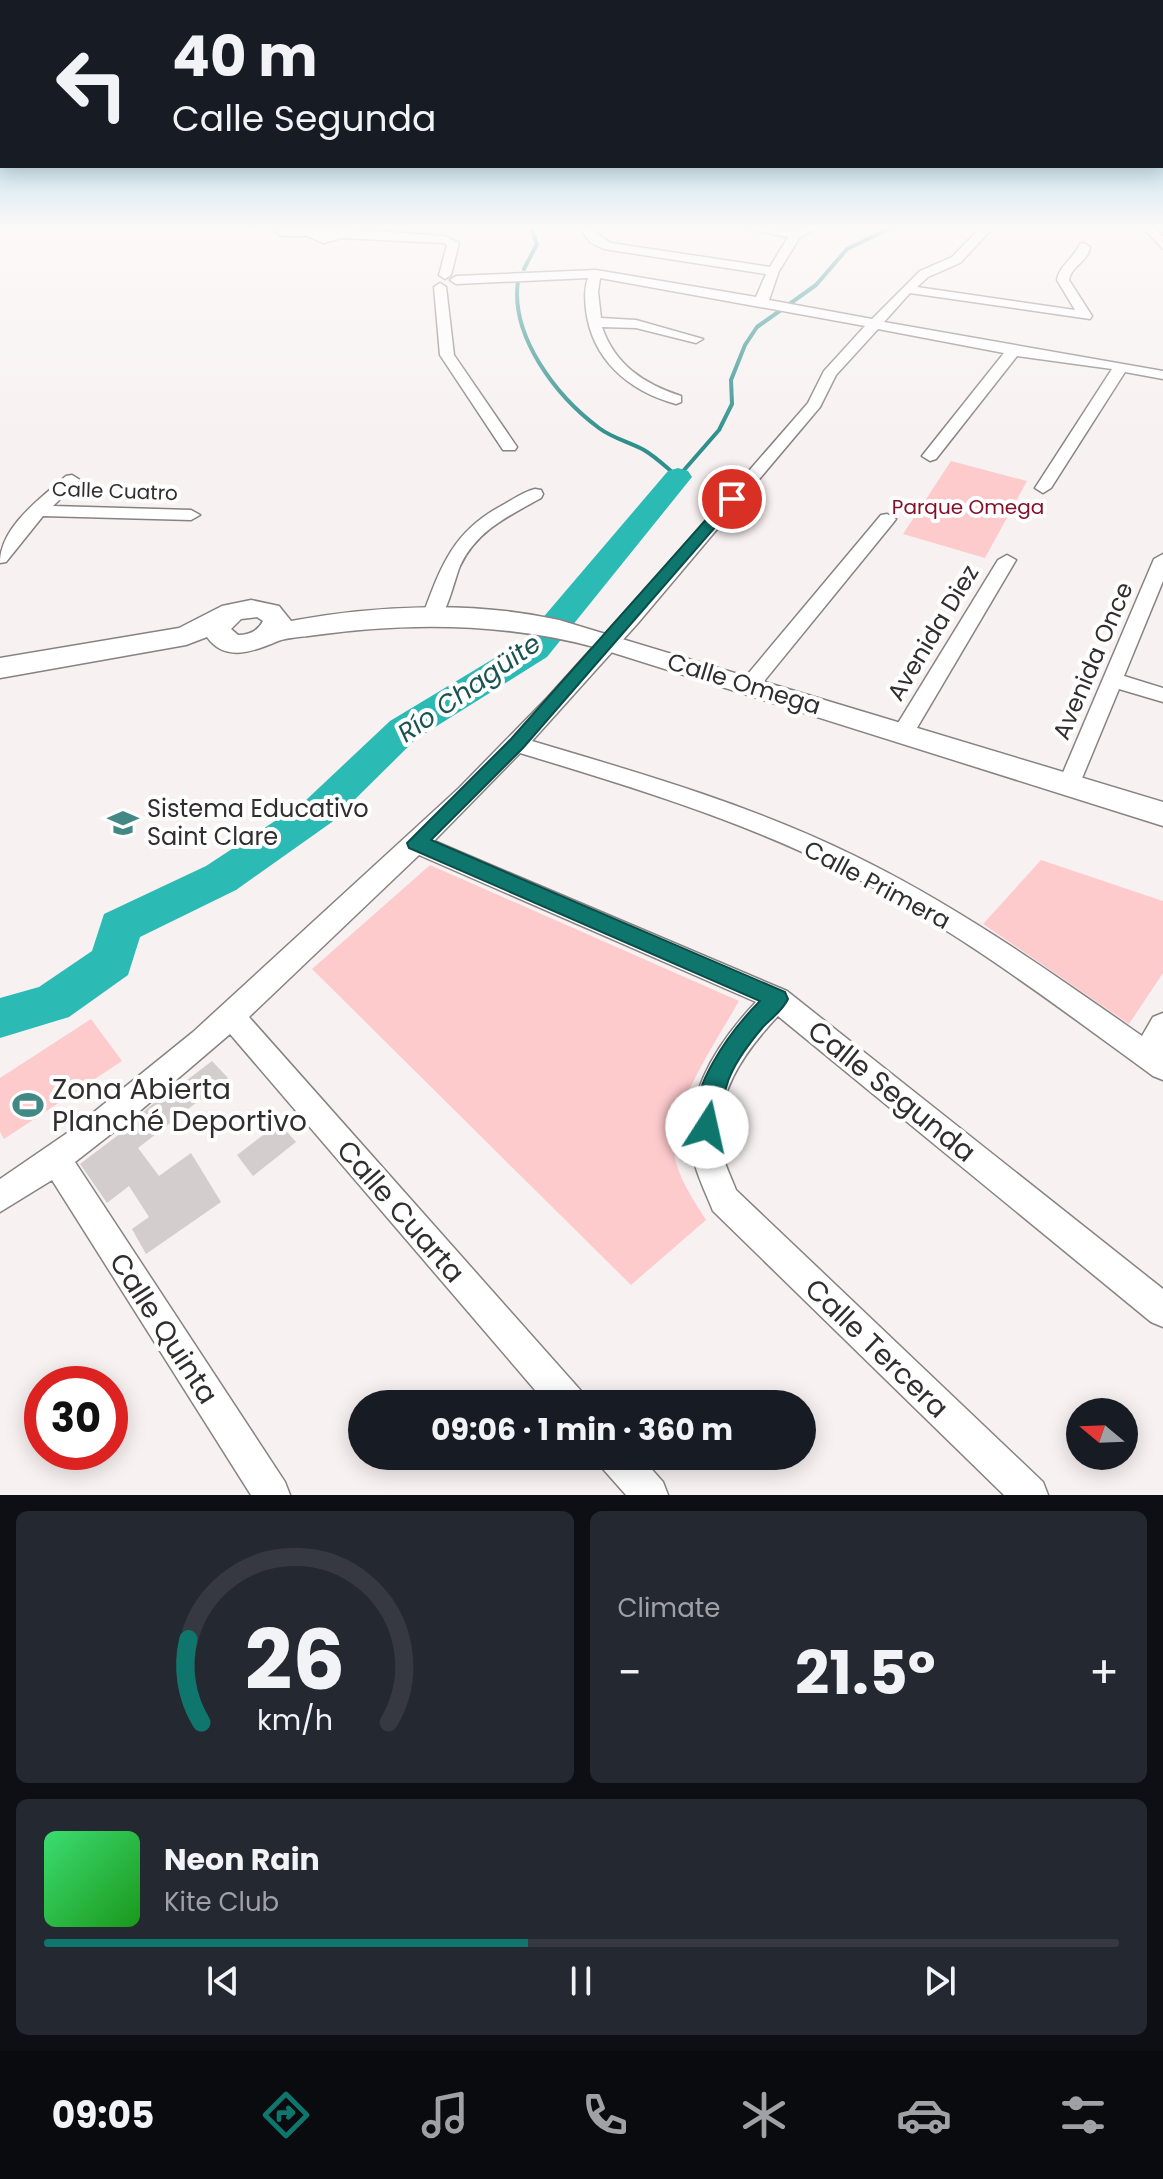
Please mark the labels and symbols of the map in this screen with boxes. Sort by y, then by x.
pin [698,465,766,533]
street label: Calle Cuatro [52,475,178,507]
park label: Parque Omega [892,493,1044,521]
street label: Avenida Diez [879,559,986,707]
street label: Avenida Once [1044,577,1141,745]
water label: Río Chagüite [390,625,548,751]
street label: Calle Omega [663,645,825,723]
place label: Sistema Educativo Saint Clare [147,792,369,853]
school or university icon: Sistema Educativo Saint Clare [106,806,140,840]
street label: Calle Primera [798,832,956,937]
street label: Calle Segunda [800,1012,984,1171]
place label: Zona Abierta Planché Deportivo [52,1070,307,1141]
position arrow [665,1085,749,1169]
sports icon: Zona Abierta Planché Deportivo [11,1088,45,1122]
street label: Calle Cuarta [328,1132,473,1291]
street label: Calle Quinta [100,1245,227,1411]
street label: Calle Tercera [796,1270,957,1427]
speed limit sign: 30 [24,1366,128,1470]
north arrow [1066,1398,1138,1470]

